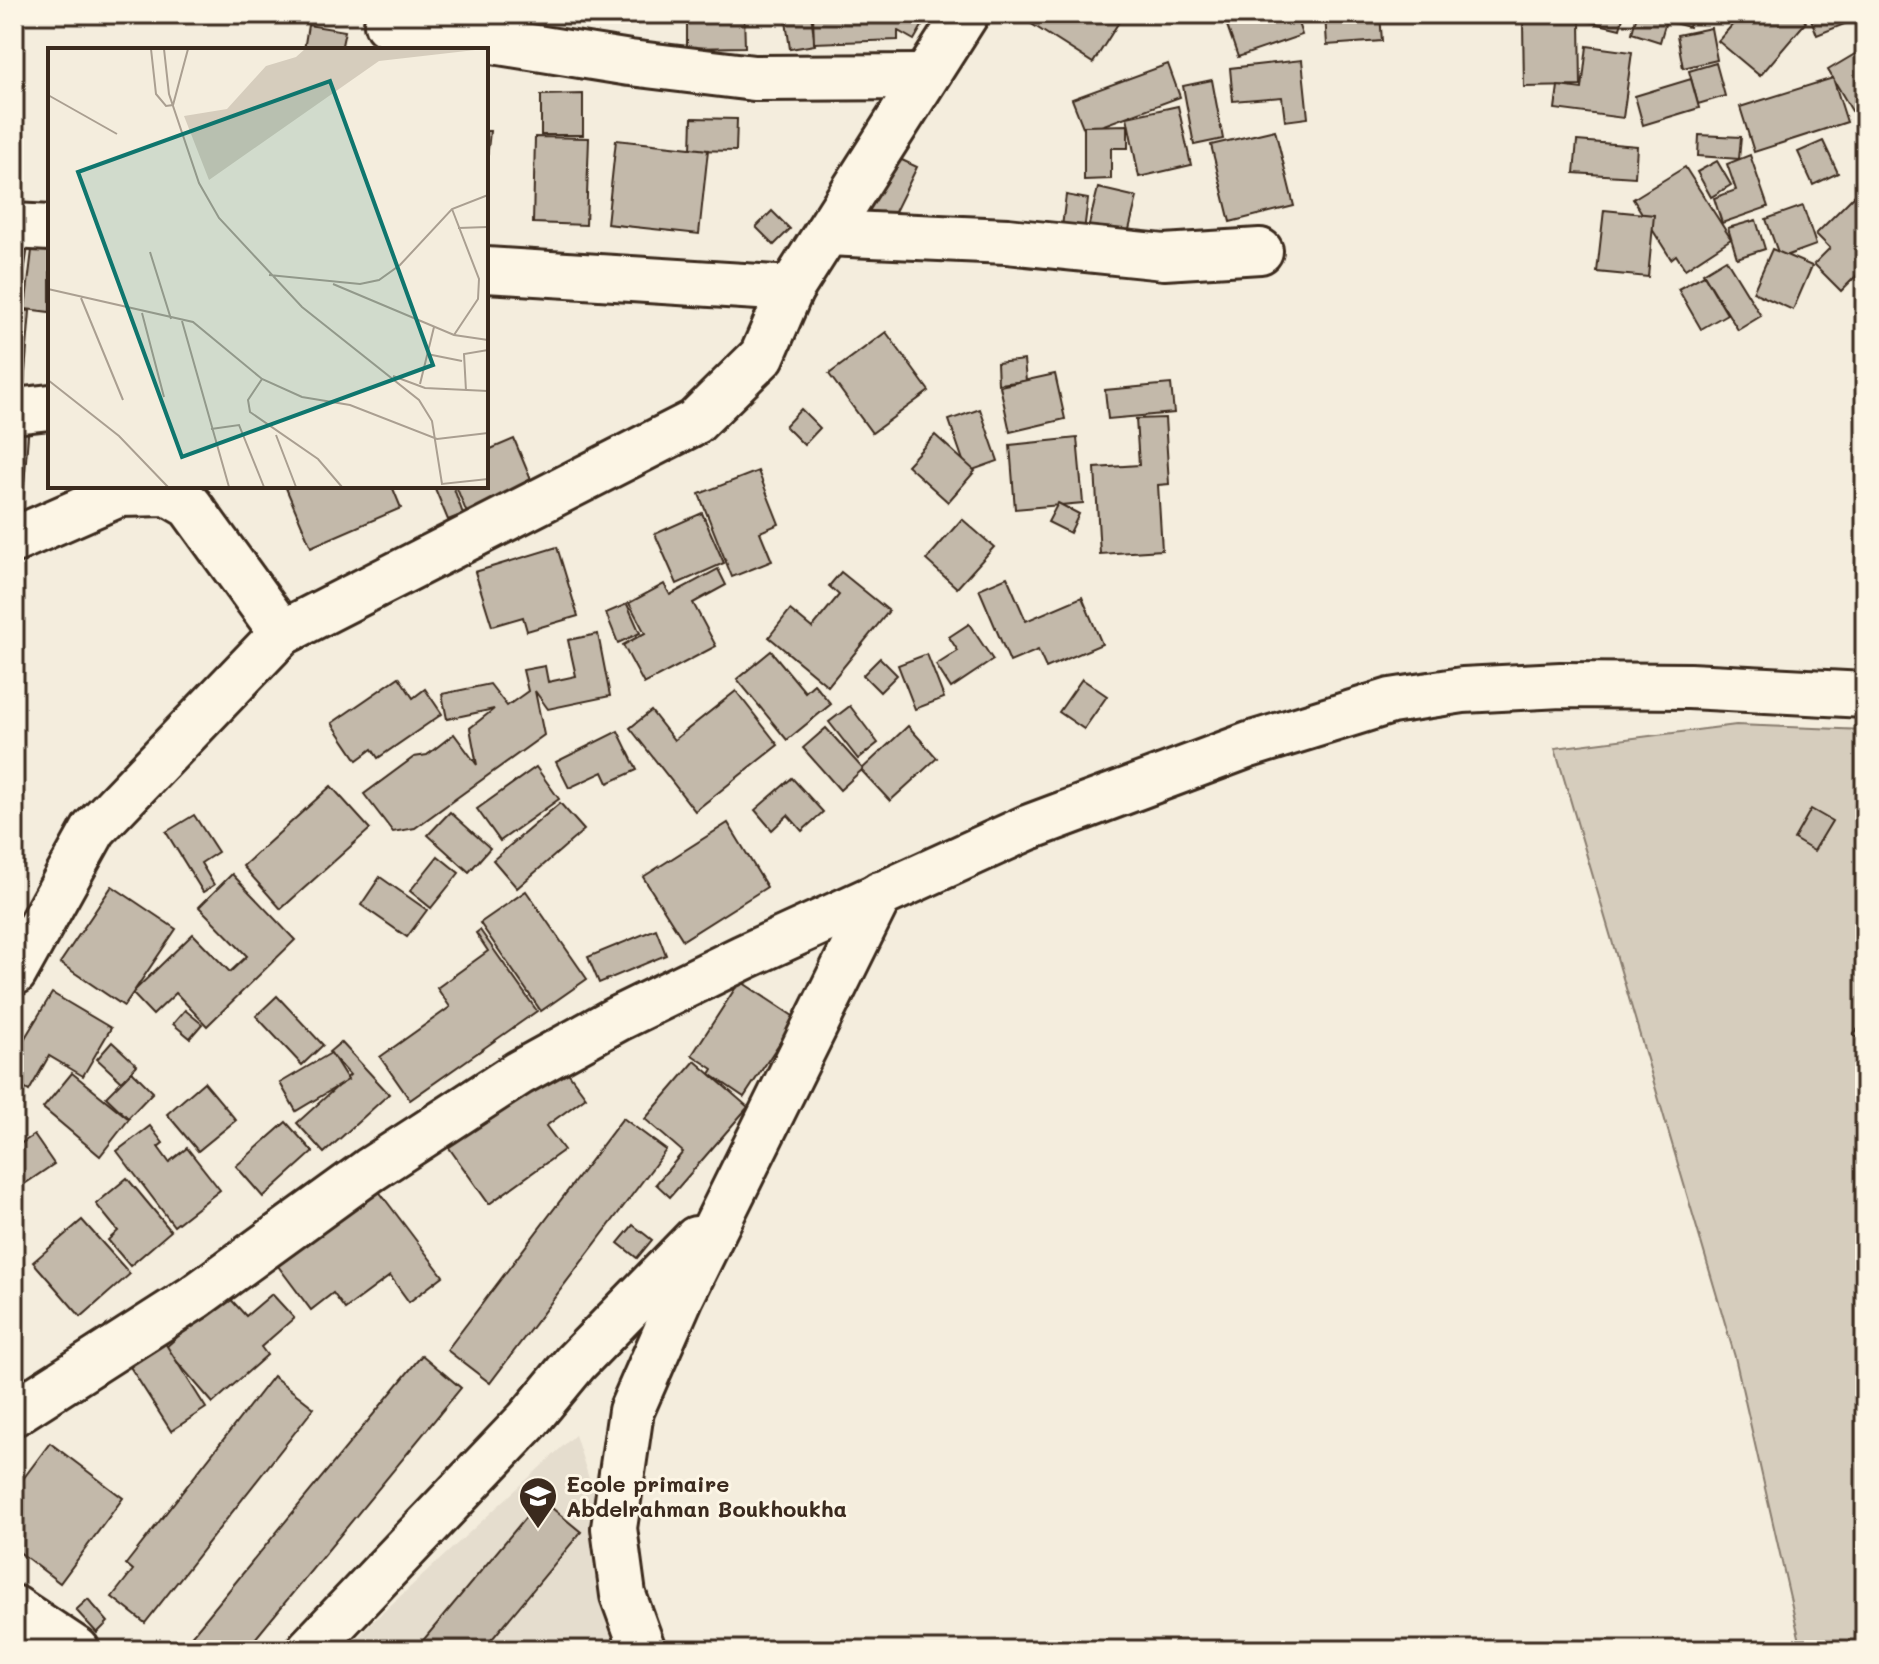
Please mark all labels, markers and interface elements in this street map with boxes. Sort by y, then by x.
inset map [48,48,488,488]
place label: Ecole primaire Abdelrahman Boukhoukha [566,1469,847,1523]
school or university icon: Ecole primaire Abdelrahman Boukhoukha [517,1475,559,1530]

